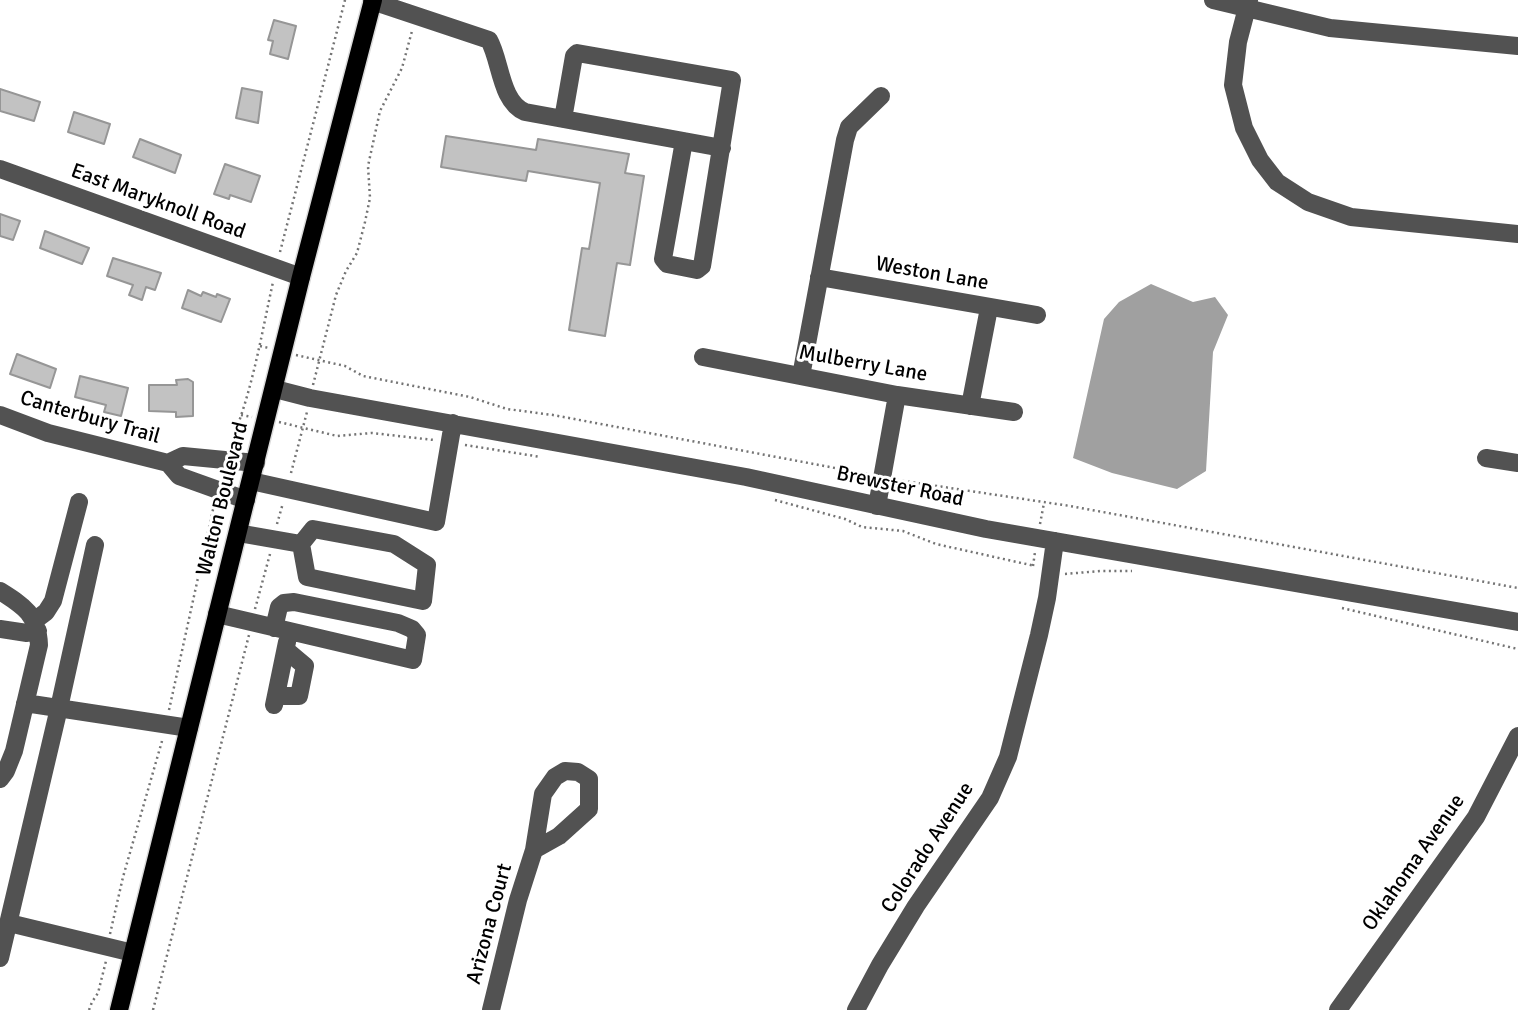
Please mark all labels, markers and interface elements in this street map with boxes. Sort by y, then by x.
street label: East Maryknoll Road [67,159,249,245]
street label: Weston Lane [874,252,990,296]
street label: Mulberry Lane [797,340,929,388]
street label: Canterbury Trail [17,386,163,450]
street label: Walton Boulevard [192,419,254,579]
street label: Brewster Road [834,461,966,513]
street label: Colorado Avenue [876,778,980,918]
street label: Oklahoma Avenue [1358,790,1470,936]
street label: Arizona Court [462,861,518,987]

